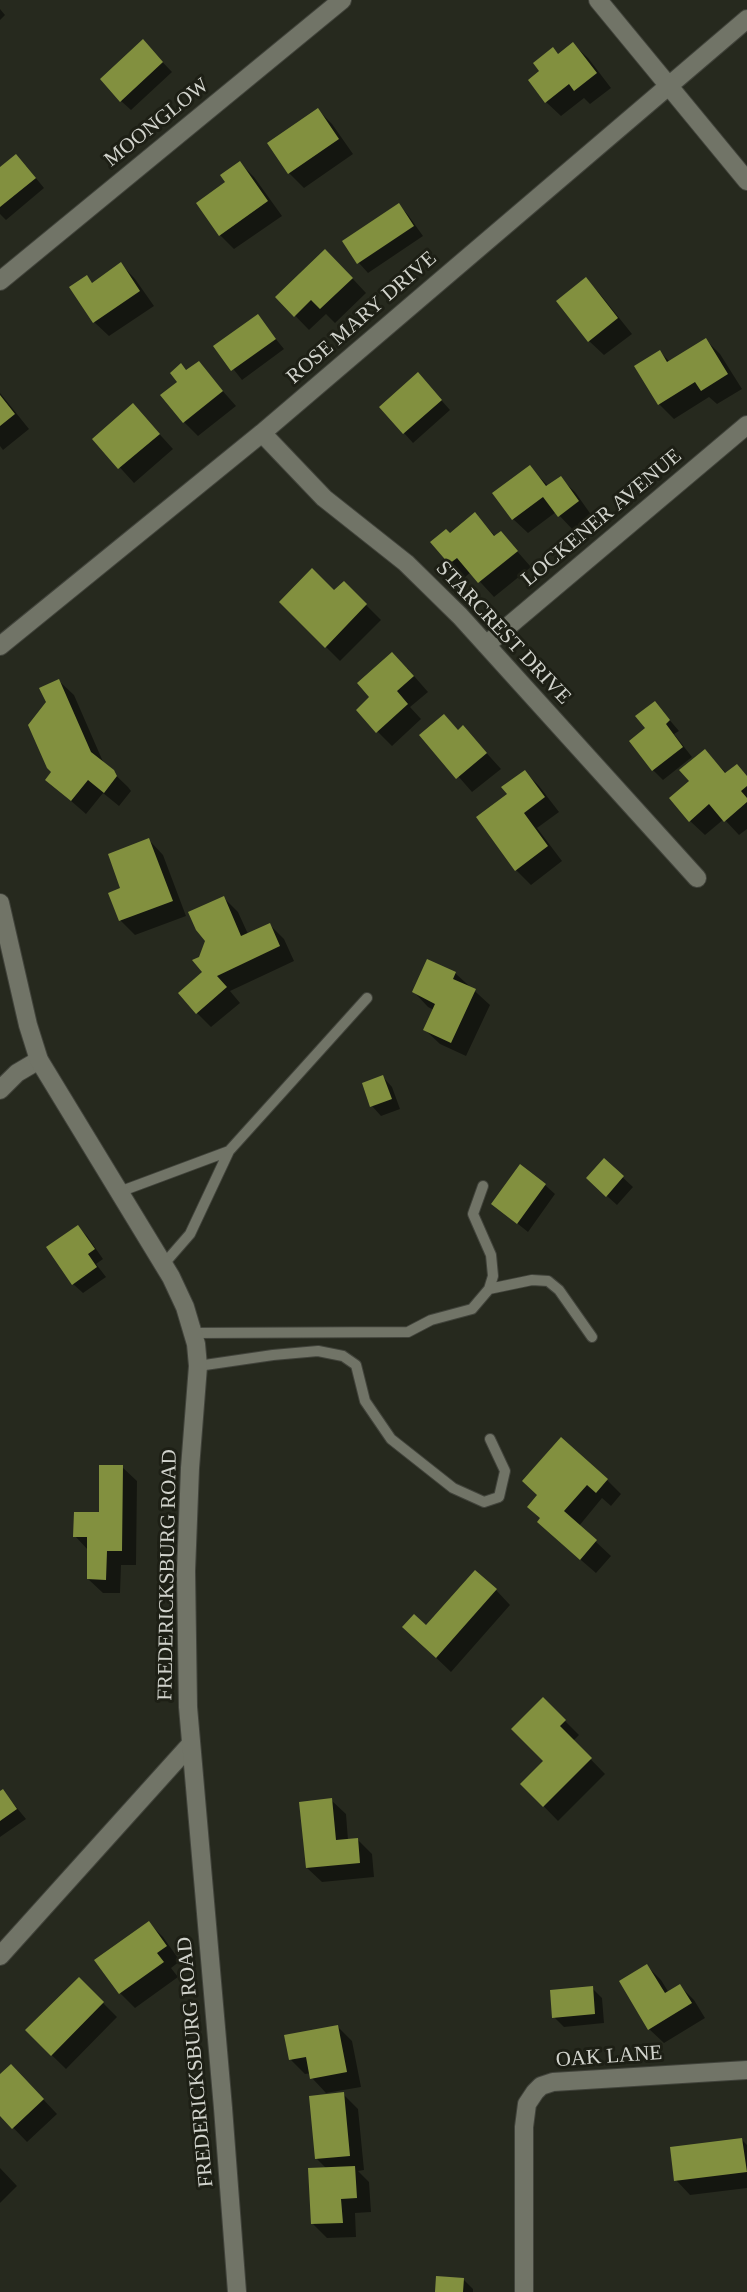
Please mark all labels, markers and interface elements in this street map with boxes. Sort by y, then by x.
street label: MOONGLOW [100,73,214,173]
street label: ROSE MARY DRIVE [282,246,442,390]
street label: LOCKENER AVENUE [517,444,687,592]
street label: STARCREST DRIVE [430,556,576,710]
street label: FREDERICKSBURG ROAD [153,1449,183,1701]
street label: FREDERICKSBURG ROAD [172,1936,220,2188]
street label: OAK LANE [555,2041,663,2073]

